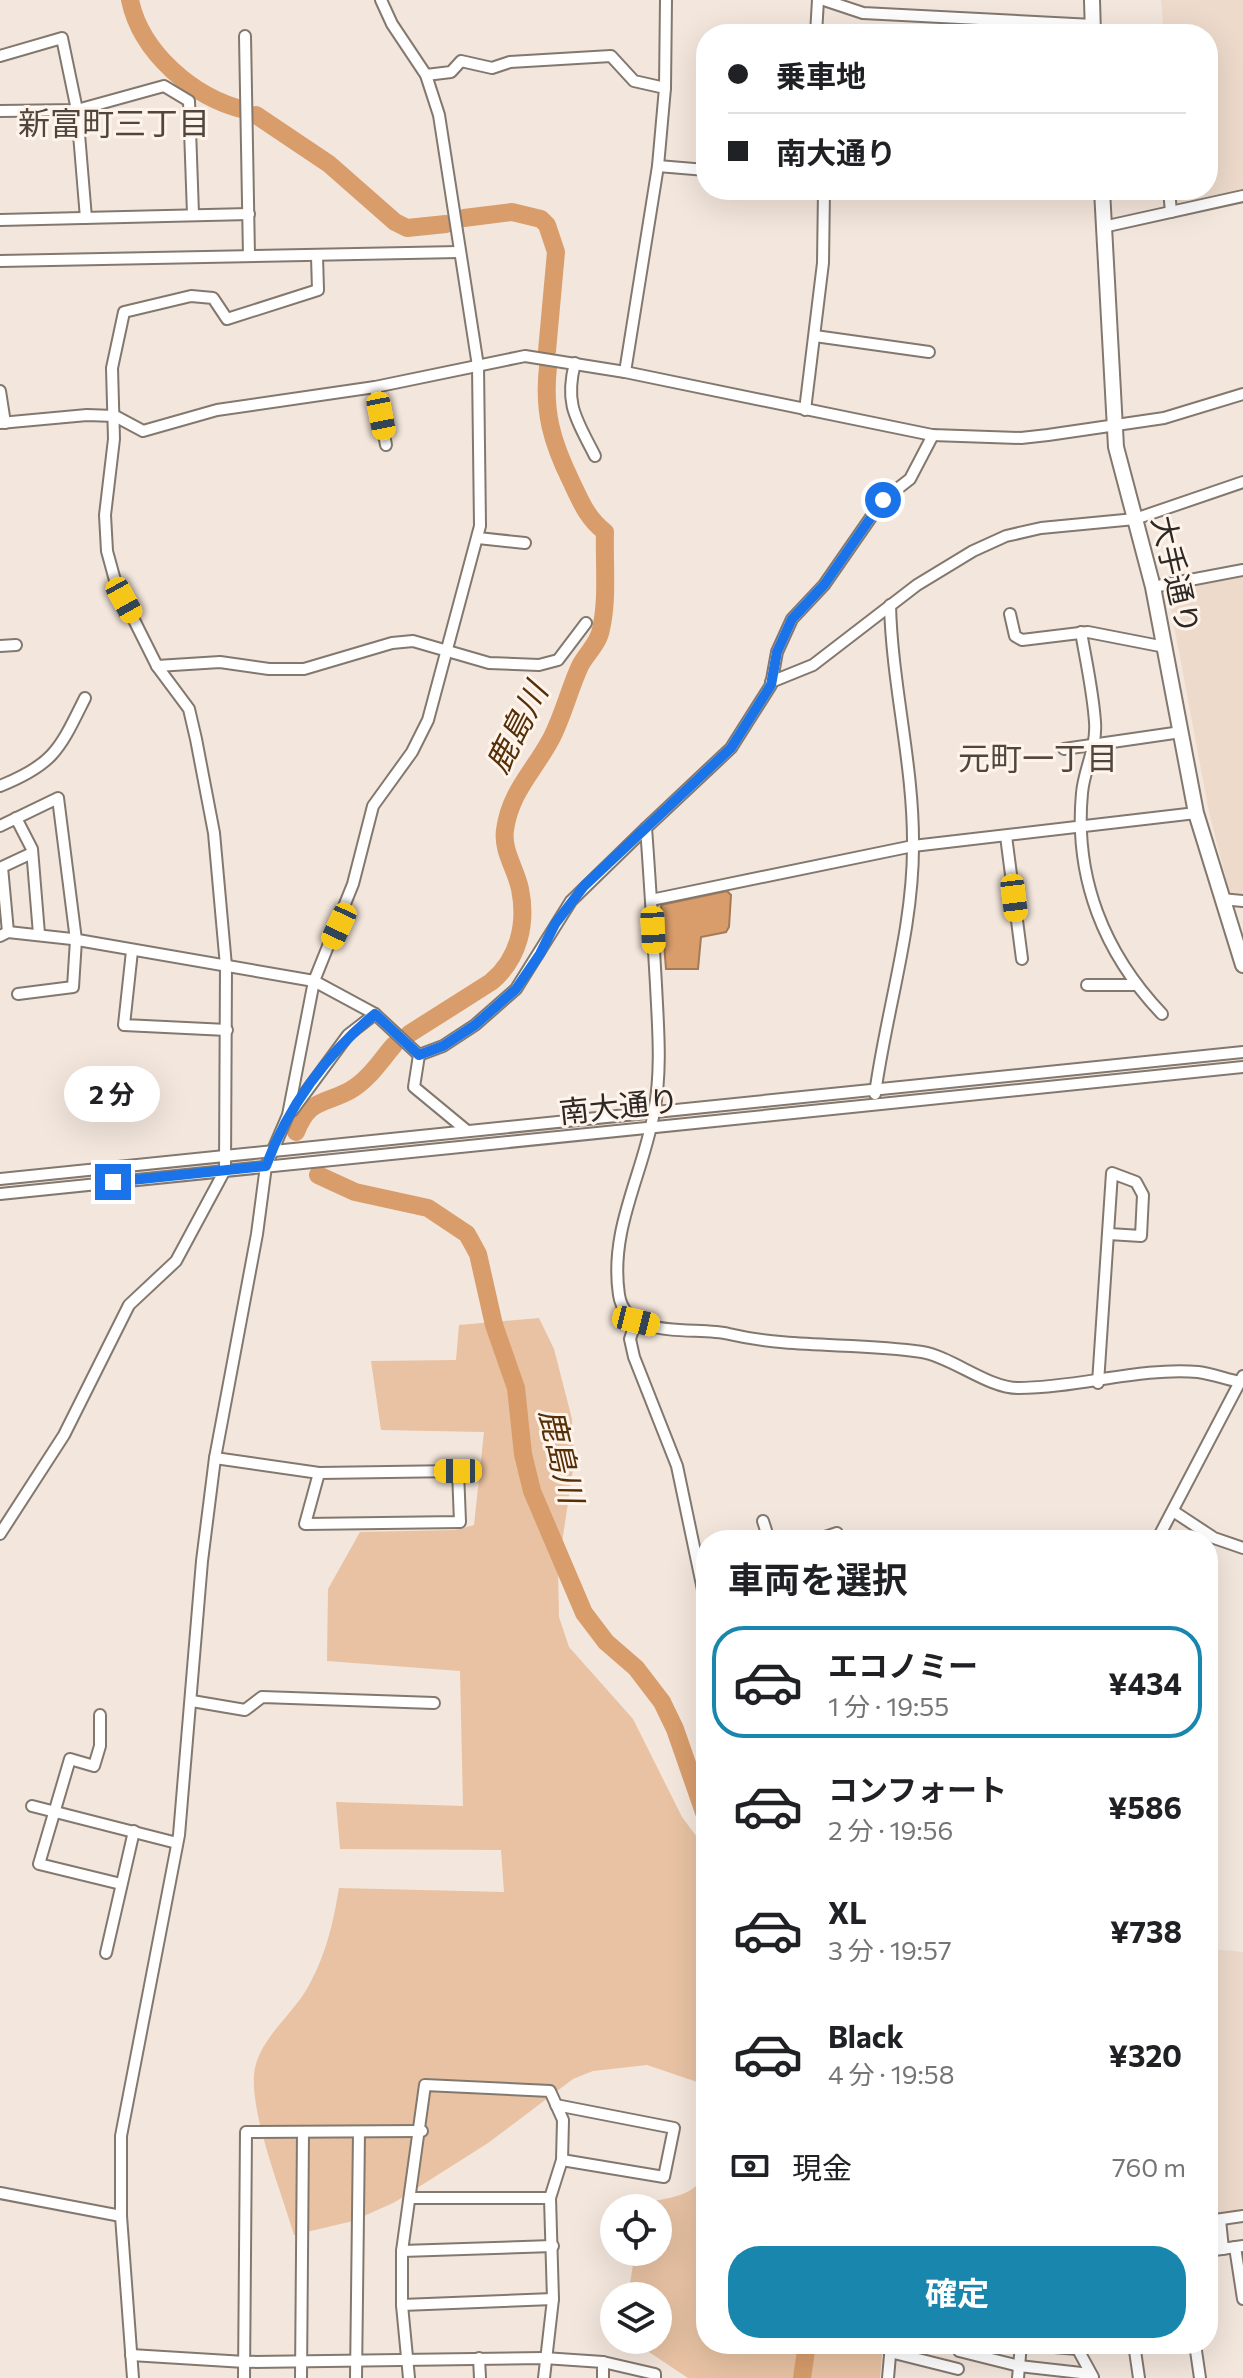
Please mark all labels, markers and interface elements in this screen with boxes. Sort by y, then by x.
text: 乗車地 [776,56,866,93]
district label: 新富町三丁目 [18,102,210,142]
text: 南大通り [776,133,896,170]
car [365,390,397,442]
route start [865,482,901,518]
street label: 大手通り [1146,512,1209,637]
car [102,573,146,627]
water label: 鹿島川 [476,673,556,779]
district label: 元町一丁目 [958,737,1118,777]
car [999,873,1029,923]
car [318,899,360,953]
car [640,905,666,955]
callout: 2 分 [65,1066,161,1122]
text: 2 分 [89,1078,135,1109]
street label: 南大通り [557,1080,680,1129]
route end [95,1164,131,1200]
car [610,1304,662,1338]
water label: 鹿島川 [533,1404,594,1510]
car [434,1459,482,1483]
text: 車両を選択 [728,1556,908,1600]
icon: car [732,1646,804,1718]
text: エコノミー [828,1646,978,1683]
text: ¥434 [1108,1664,1182,1701]
text: 1 分 · 19:55 [828,1690,949,1721]
icon: car [732,1770,804,1842]
text: コンフォート [828,1770,1007,1807]
text: ¥586 [1108,1788,1182,1825]
text: 2 分 · 19:56 [828,1814,953,1845]
text: XL [828,1893,867,1930]
icon: car [732,1894,804,1966]
text: ¥738 [1110,1912,1182,1949]
text: 3 分 · 19:57 [828,1934,952,1965]
text: Black [828,2017,904,2054]
icon: car [732,2018,804,2090]
text: ¥320 [1109,2036,1182,2073]
text: 4 分 · 19:58 [828,2058,954,2089]
icon: cash [728,2144,772,2188]
text: 現金 [792,2148,852,2185]
text: 760 m [1112,2151,1186,2182]
map controls [600,2194,672,2354]
button: locate [600,2194,672,2266]
button: 確定 [728,2246,1186,2338]
button: layers [600,2282,672,2354]

